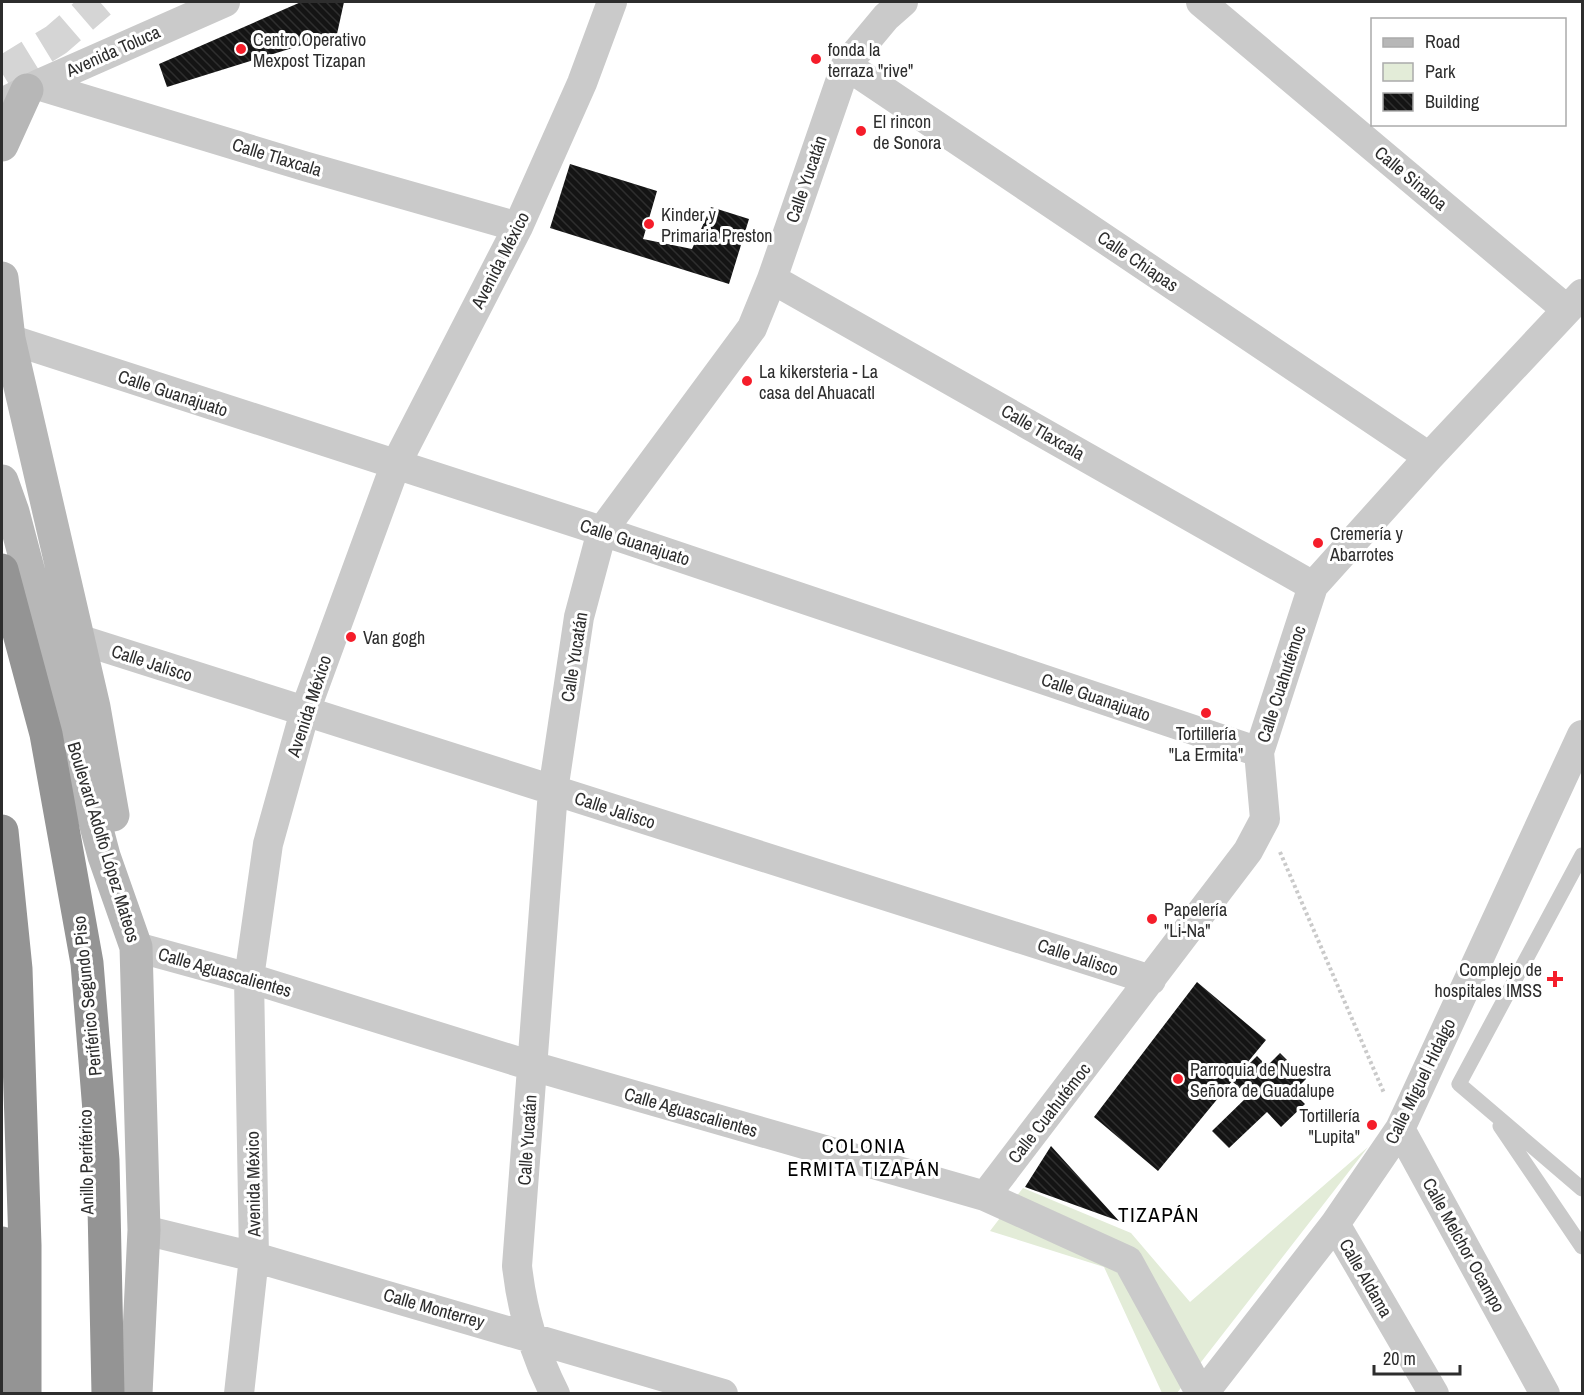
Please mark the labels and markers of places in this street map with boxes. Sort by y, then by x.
place label: Centro Operativo Mexpost Tizapan [253,27,366,73]
place label: fonda la terraza "rive" [828,37,913,83]
marker: Centro Operativo Mexpost Tizapan [234,42,248,56]
marker: fonda la terraza "rive" [809,52,823,66]
place label: El rincon de Sonora [873,109,941,155]
marker: El rincon de Sonora [854,124,868,138]
place label: Kinder y Primaria Preston [661,202,773,248]
marker: Kinder y Primaria Preston [642,217,656,231]
place label: La kikersteria - La casa del Ahuacatl [759,359,878,405]
marker: La kikersteria - La casa del Ahuacatl [740,374,754,388]
place label: Cremería y Abarrotes [1329,521,1404,567]
marker: Cremería y Abarrotes [1311,536,1325,550]
place label: Van gogh [363,625,425,650]
marker: Van gogh [344,630,358,644]
marker: Tortillería "La Ermita" [1199,706,1213,720]
place label: Tortillería "La Ermita" [1169,721,1243,767]
place label: Papelería "Li-Na" [1164,897,1227,943]
marker: Papelería "Li-Na" [1145,912,1159,926]
place label: Complejo de hospitales IMSS [1435,957,1542,1003]
marker: Complejo de hospitales IMSS [1546,970,1564,988]
place label: Parroquia de Nuestra Señora de Guadalupe [1190,1057,1334,1103]
marker: Parroquia de Nuestra Señora de Guadalupe [1171,1072,1185,1086]
place label: Tortillería "Lupita" [1299,1103,1360,1149]
marker: Tortillería "Lupita" [1365,1118,1379,1132]

